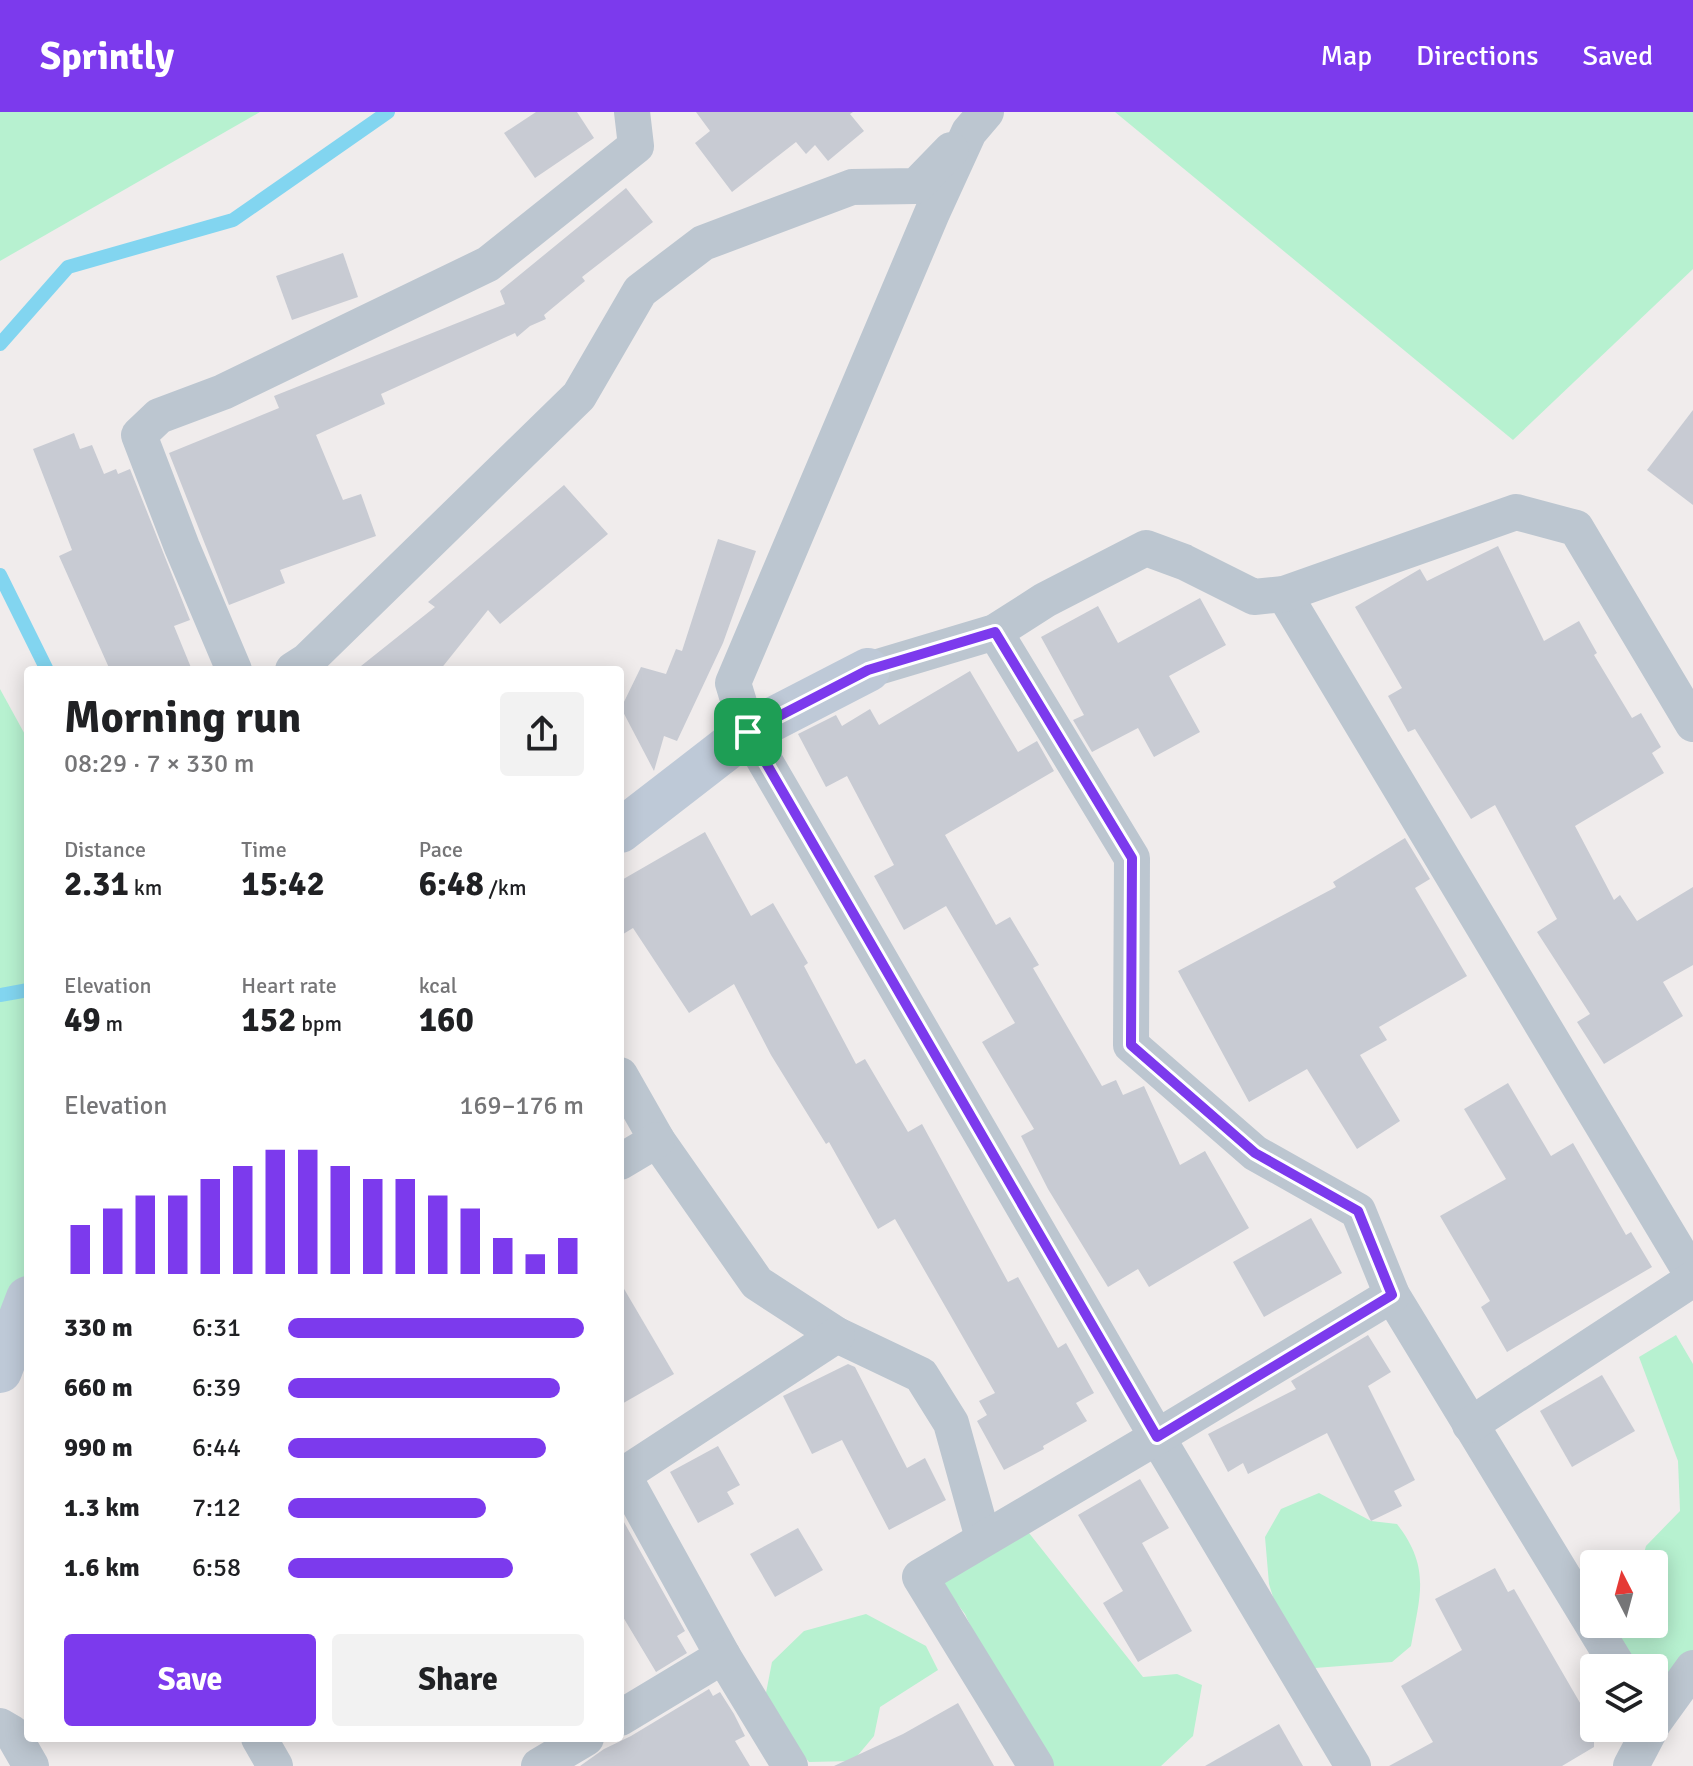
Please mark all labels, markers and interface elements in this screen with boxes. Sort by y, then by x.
text: Sprintly [40,33,174,80]
text: Map [1320,39,1372,73]
text: Directions [1416,39,1538,73]
text: Saved [1582,39,1653,73]
text: Morning run [64,691,301,745]
button: share [500,692,584,776]
pin [714,698,782,766]
icon: arrive [726,710,770,754]
text: 08:29 · 7 × 330 m [64,748,255,780]
text: Distance [64,836,146,863]
text: Time [241,836,287,863]
text: Pace [419,836,463,863]
text: 2.31 [64,863,129,905]
text: 15:42 [241,863,325,905]
text: 6:48 [419,863,484,905]
text: km [129,874,162,901]
text: /km [484,874,526,901]
text: Elevation [64,972,152,999]
text: Heart rate [241,972,337,999]
text: kcal [419,972,457,999]
text: 49 [64,999,101,1041]
text: 152 [241,999,296,1041]
text: 160 [419,999,474,1041]
text: m [101,1010,123,1037]
text: bpm [296,1010,342,1037]
text: Elevation [64,1090,168,1122]
text: 169–176 m [460,1090,584,1122]
text: 330 m [64,1312,133,1344]
text: 6:31 [192,1312,241,1344]
text: 660 m [64,1372,133,1404]
text: 6:39 [192,1372,241,1404]
text: 990 m [64,1432,133,1464]
text: 6:44 [192,1432,241,1464]
text: 1.3 km [64,1492,140,1524]
text: 7:12 [192,1492,241,1524]
north arrow [1580,1550,1668,1638]
map controls [1580,1550,1668,1742]
text: 1.6 km [64,1552,140,1584]
text: 6:58 [192,1552,241,1584]
button: Save [64,1634,316,1726]
button: Share [332,1634,584,1726]
button: layers [1580,1654,1668,1742]

